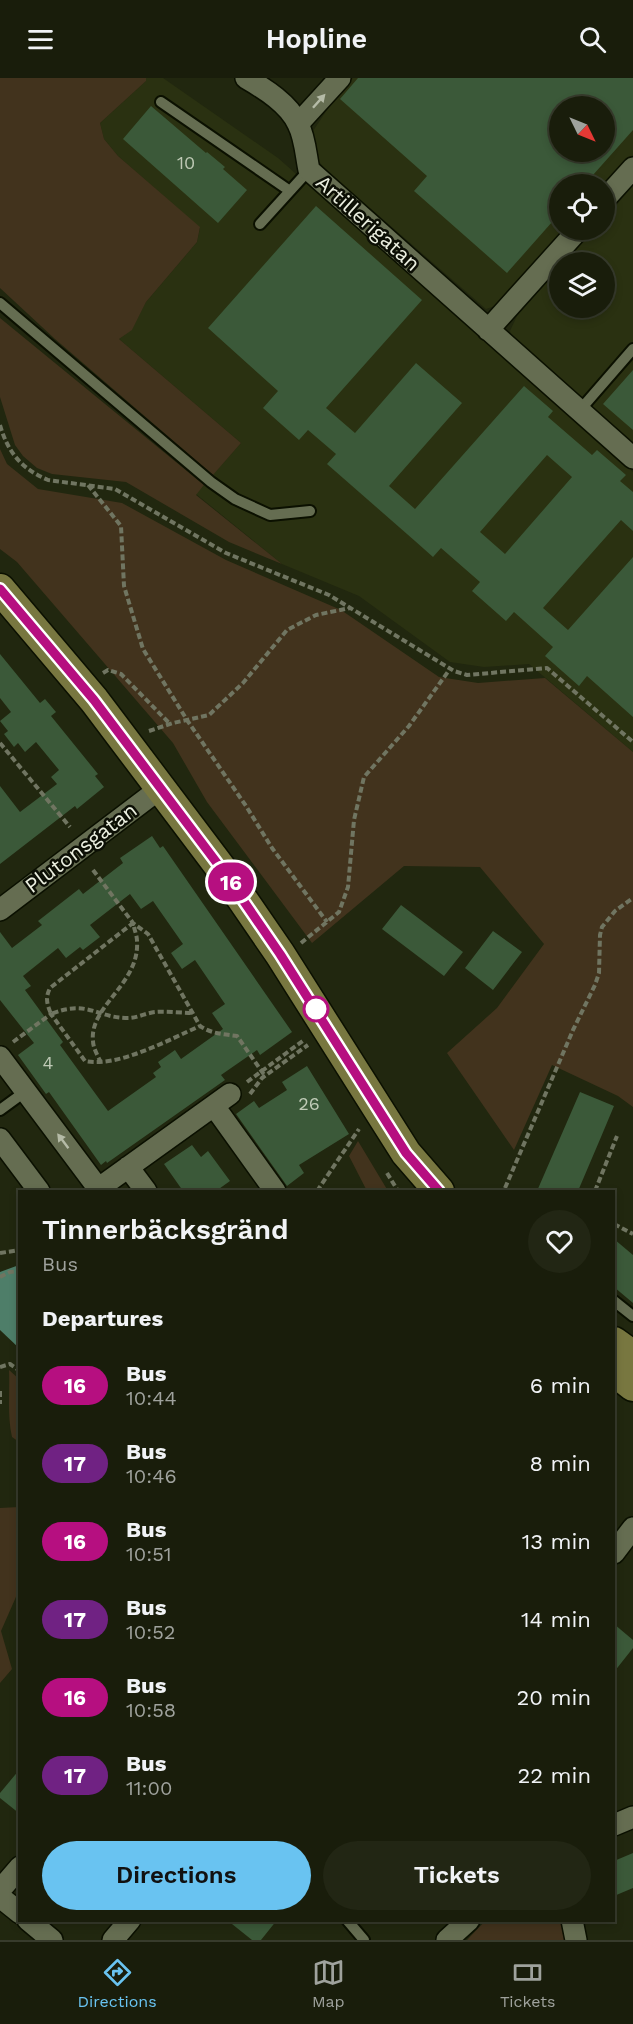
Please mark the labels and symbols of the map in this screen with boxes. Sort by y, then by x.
one-way arrow [312,94,325,109]
north arrow [549,96,615,162]
house number: 10 [177,152,195,173]
street label: Artillerigatan [311,169,426,276]
street label: Plutonsgatan [20,797,142,898]
line badge: 16 [204,862,258,902]
unlabelled marker [303,996,329,1022]
house number: 4 [43,1052,54,1073]
house number: 26 [298,1093,320,1114]
one-way arrow [58,1134,70,1149]

